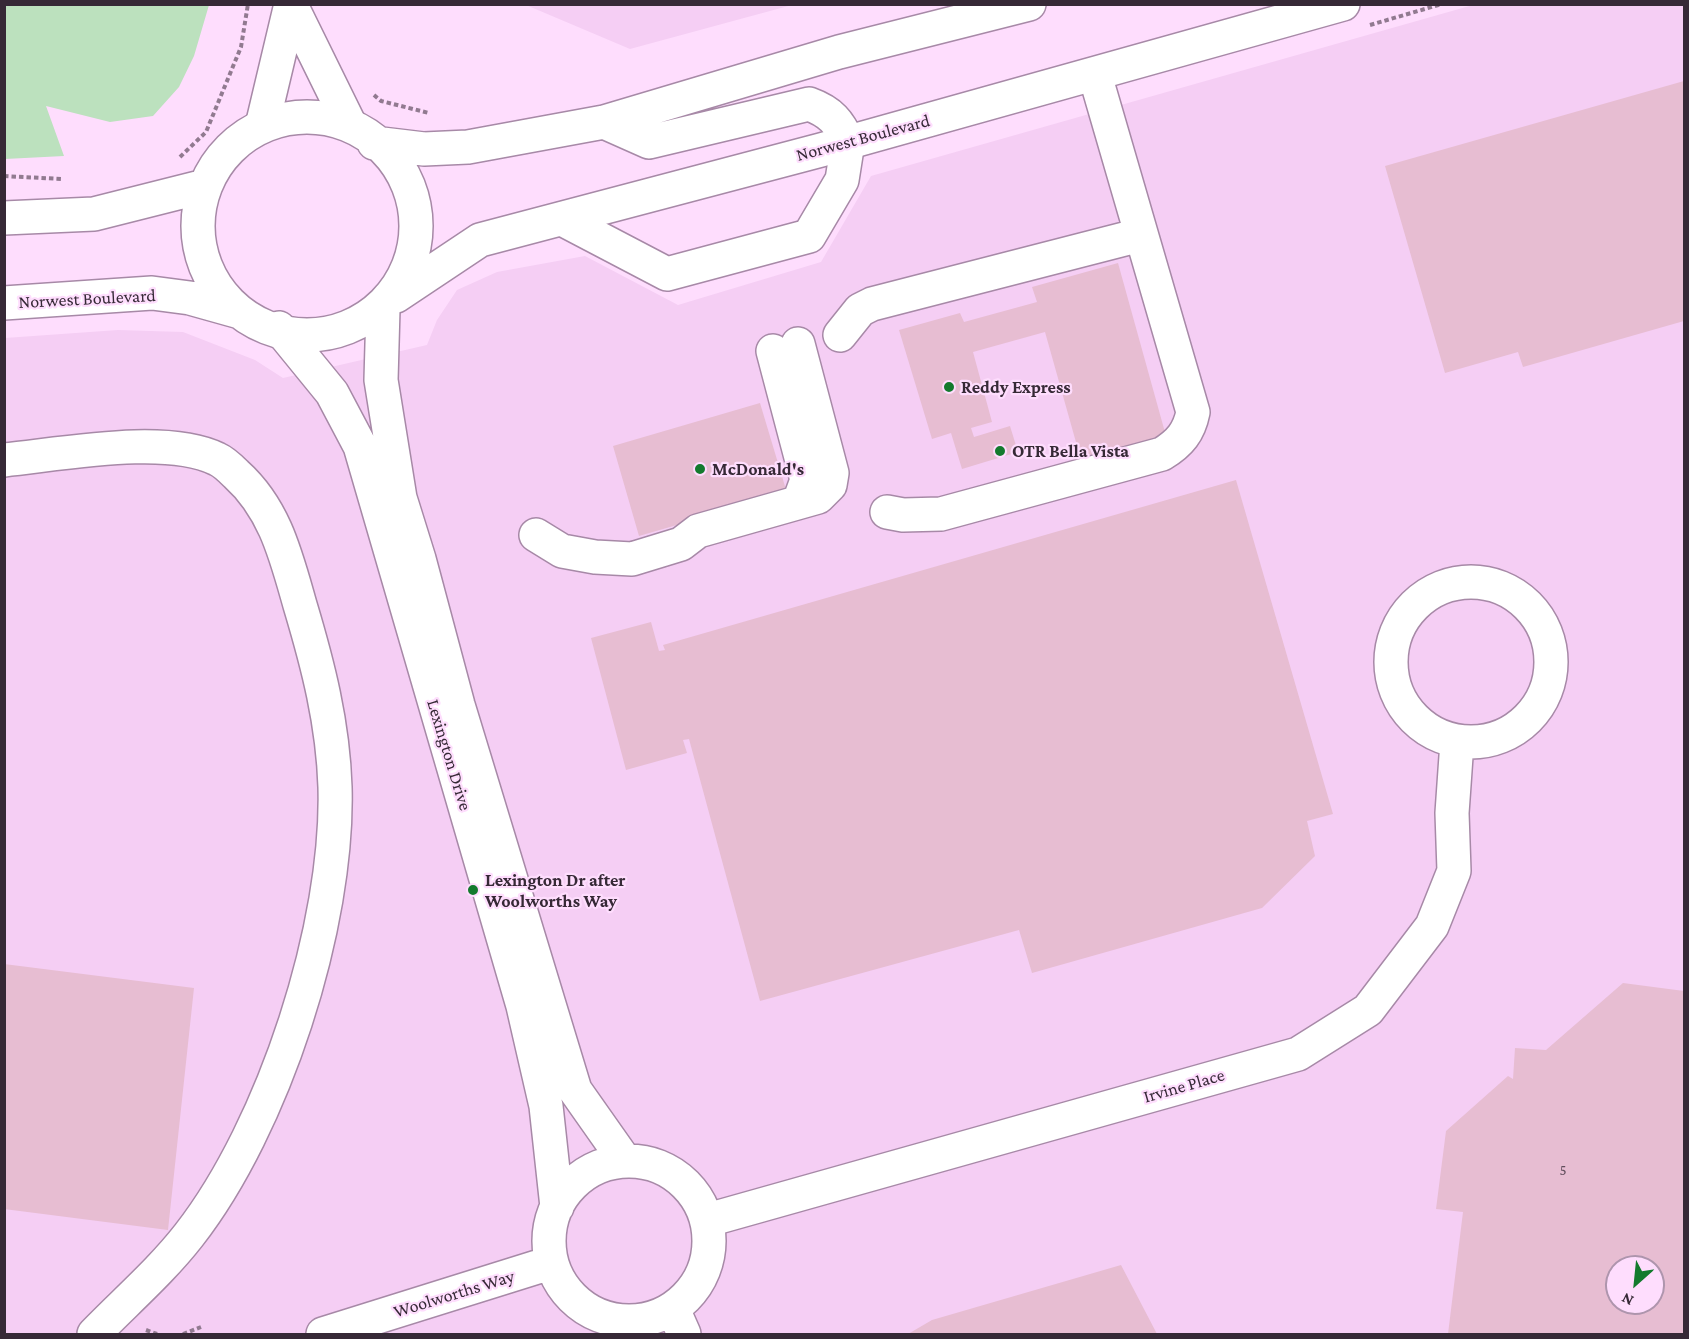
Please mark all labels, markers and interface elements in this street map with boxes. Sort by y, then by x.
street label: Norwest Boulevard [794,110,932,166]
street label: Norwest Boulevard [18,285,156,313]
place label: Reddy Express [961,376,1071,398]
marker: Reddy Express [942,380,956,394]
place label: OTR Bella Vista [1012,440,1129,462]
marker: OTR Bella Vista [993,444,1007,458]
place label: McDonald's [712,458,804,480]
marker: McDonald's [693,462,707,476]
street label: Lexington Drive [422,697,476,813]
place label: Lexington Dr after Woolworths Way [485,869,626,912]
marker: Lexington Dr after Woolworths Way [466,883,480,897]
street label: Irvine Place [1141,1064,1227,1108]
house number: 5 [1559,1161,1567,1179]
north arrow [1605,1255,1665,1315]
street label: Woolworths Way [391,1265,517,1323]
text: N [1619,1290,1636,1310]

